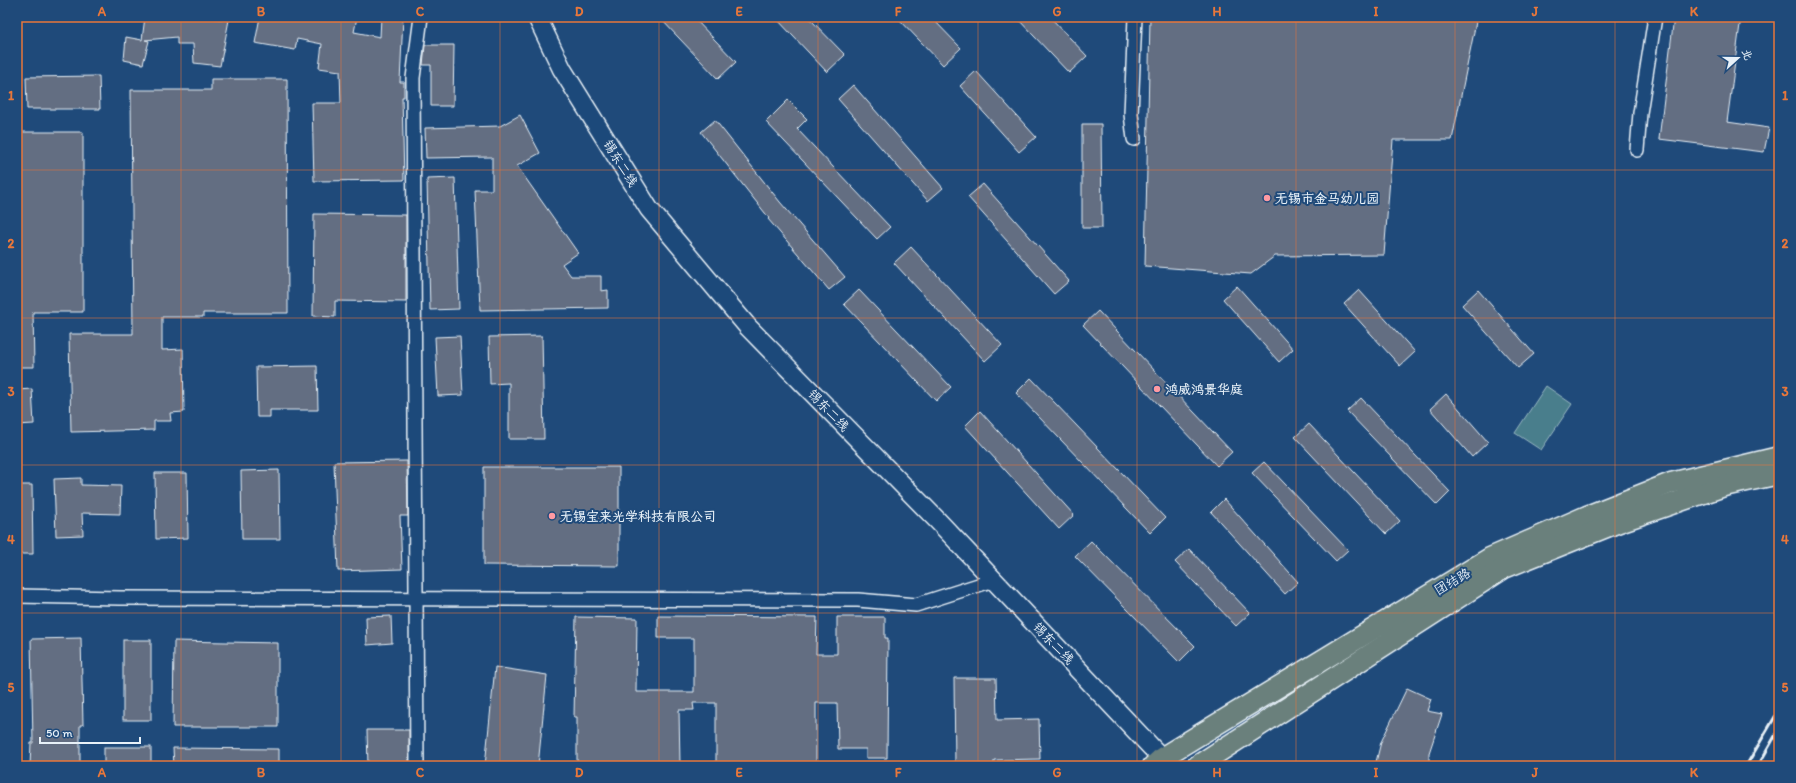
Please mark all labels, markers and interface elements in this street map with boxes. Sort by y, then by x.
text: A [97,4,107,19]
text: B [257,4,266,19]
text: C [416,4,425,19]
text: D [575,4,584,19]
text: E [735,4,743,19]
text: F [895,4,902,19]
text: G [1053,4,1062,19]
text: H [1213,4,1222,19]
text: I [1374,4,1379,19]
text: J [1531,4,1539,19]
text: K [1690,4,1699,19]
north arrow [1718,38,1758,78]
text: 北 [1739,47,1755,62]
text: 1 [8,88,14,103]
text: 1 [1782,88,1788,103]
street label: 锡东二线 [600,137,641,189]
place label: 无锡市金马幼儿园 [1275,191,1379,206]
marker: 无锡市金马幼儿园 [1262,193,1272,203]
text: 2 [8,236,15,251]
text: 2 [1782,236,1789,251]
place label: 鸿威鸿景华庭 [1165,382,1243,397]
text: 3 [7,384,15,399]
marker: 鸿威鸿景华庭 [1152,384,1162,394]
text: 3 [1781,384,1789,399]
street label: 锡东二线 [805,386,852,434]
place label: 无锡宝来光学科技有限公司 [560,509,716,524]
marker: 无锡宝来光学科技有限公司 [547,511,557,521]
text: 4 [7,532,15,547]
text: 4 [1781,532,1789,547]
street label: 团结路 [1432,565,1473,598]
street label: 锡东二线 [1030,619,1077,667]
text: 5 [8,680,15,695]
text: 5 [1782,680,1789,695]
scale bar [40,719,140,745]
text: 50 m [46,726,72,740]
text: A [97,765,107,780]
text: B [257,765,266,780]
text: C [416,765,425,780]
text: D [575,765,584,780]
text: E [735,765,743,780]
text: F [895,765,902,780]
text: G [1053,765,1062,780]
text: H [1213,765,1222,780]
text: I [1374,765,1379,780]
text: J [1531,765,1539,780]
text: K [1690,765,1699,780]

